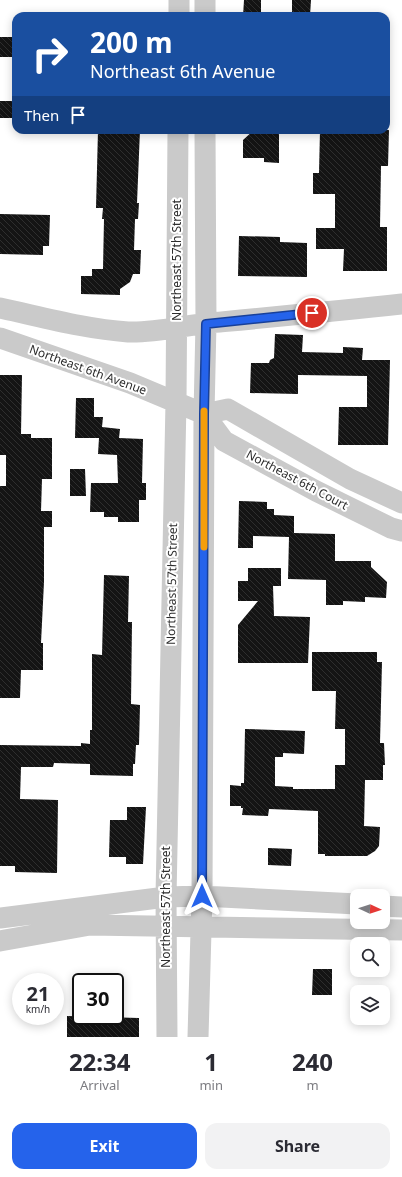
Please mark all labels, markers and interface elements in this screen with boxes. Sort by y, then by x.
text: 200 m [90,23,173,61]
icon: right [24,28,76,80]
text: Northeast 6th Avenue [90,59,275,83]
icon: arrive [67,104,89,126]
text: Then [24,105,59,125]
street label: Northeast 57th Street [168,198,185,321]
pin [295,296,329,330]
icon: arrive [301,302,323,324]
street label: Northeast 6th Avenue [27,340,149,399]
street label: Northeast 6th Court [243,446,352,514]
street label: Northeast 57th Street [162,522,181,645]
street label: Northeast 57th Street [157,845,174,968]
position arrow [181,875,223,917]
north arrow [350,889,390,929]
map controls [350,889,390,1025]
button: search [350,937,390,977]
speed limit sign: 30 [72,973,124,1025]
text: 21 [27,980,49,1007]
button: layers [350,985,390,1025]
text: km/h [26,1002,50,1016]
text: 22:34 [69,1045,131,1078]
text: 1 [204,1045,218,1078]
text: 240 [292,1045,333,1078]
text: Arrival [80,1076,120,1094]
text: min [199,1076,223,1094]
text: m [306,1076,319,1094]
button: Exit [12,1123,197,1169]
button: Share [205,1123,390,1169]

